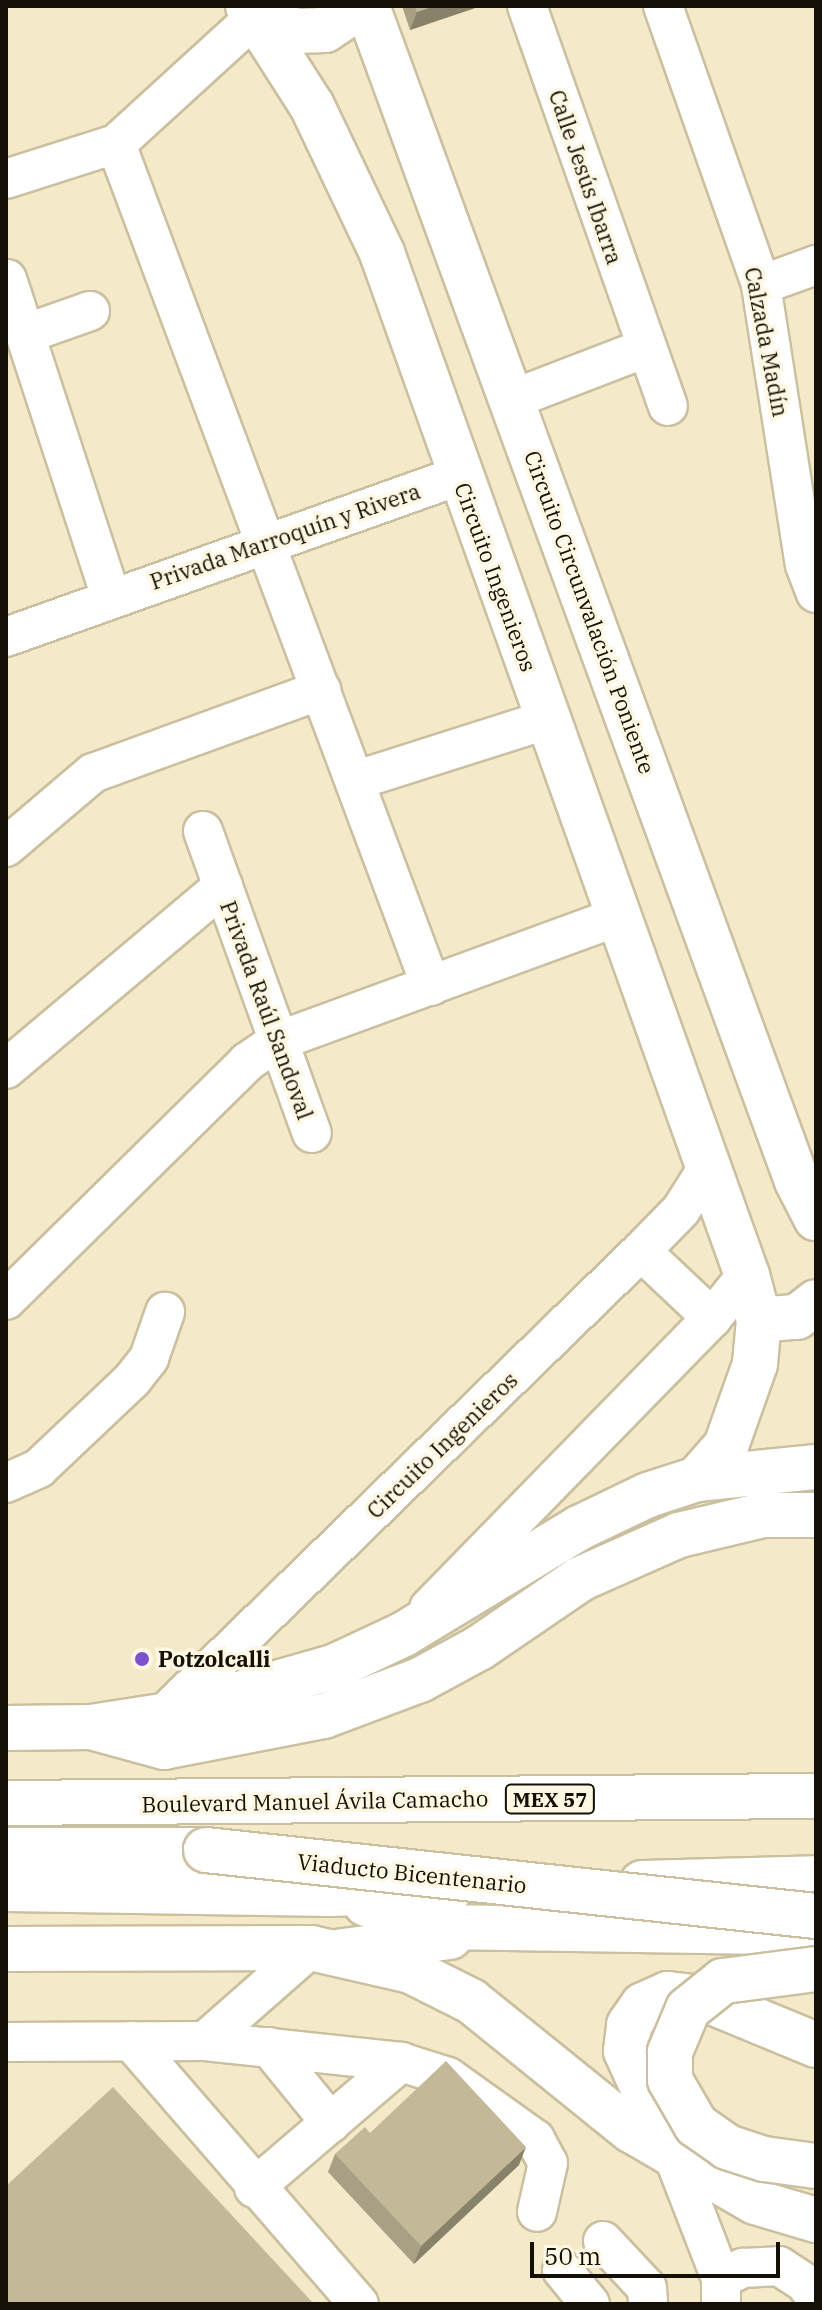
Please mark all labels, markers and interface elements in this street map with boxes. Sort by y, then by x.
street label: Calle Jesús Ibarra [544,86,628,268]
street label: Calzada Madín [740,265,794,419]
street label: Circuito Circunvalación Poniente [519,447,661,777]
street label: Privada Marroquín y Rivera [146,477,424,595]
street label: Circuito Ingenieros [450,479,542,675]
street label: Privada Raúl Sandoval [215,897,319,1123]
street label: Circuito Ingenieros [361,1366,523,1524]
place label: Potzolcalli [158,1646,270,1672]
marker: Potzolcalli [133,1650,151,1668]
road number: MEX 57 [504,1783,596,1815]
street label: Boulevard Manuel Ávila Camacho [141,1785,489,1817]
street label: Viaducto Bicentenario [296,1848,528,1898]
scale bar [534,2226,784,2276]
text: 50 m [544,2240,601,2272]

